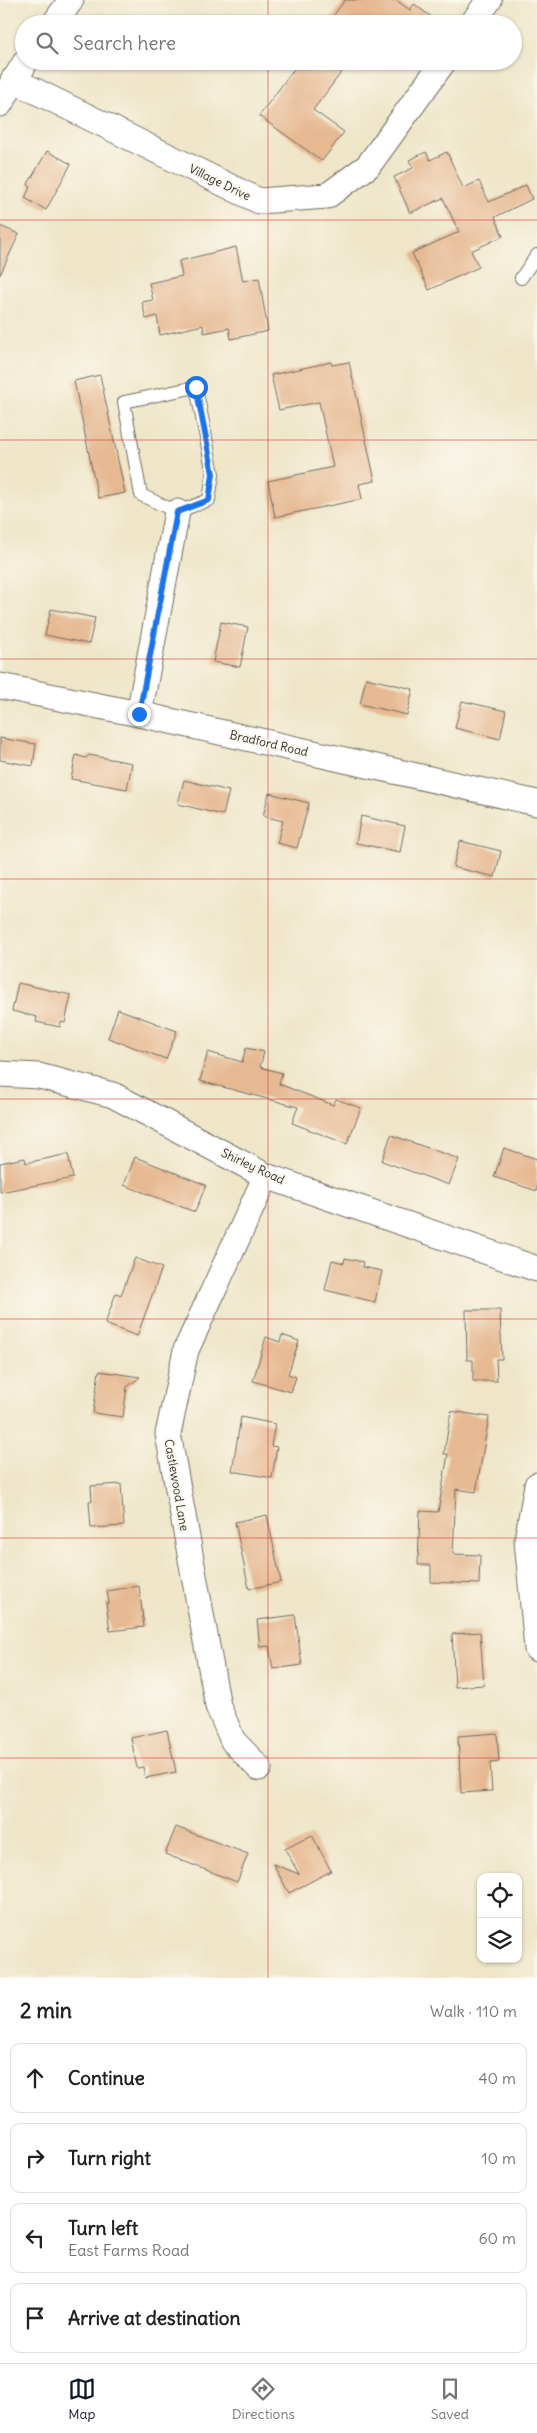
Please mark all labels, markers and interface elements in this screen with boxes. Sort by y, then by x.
search box [15,15,522,70]
icon: search [33,29,61,57]
text: Search here [73,31,176,55]
street label: Village Drive [187,161,253,203]
route start [185,376,208,399]
route end [128,703,151,726]
street label: Bradford Road [228,727,310,759]
street label: Shirley Road [219,1145,287,1187]
street label: Castlewood Lane [162,1438,192,1532]
map controls [477,1873,522,1963]
button: locate [477,1873,522,1918]
button: layers [477,1918,522,1963]
text: 2 min [20,1997,72,2024]
text: Walk · 110 m [430,2001,517,2021]
icon: ahead [21,2064,49,2092]
text: Continue [68,2066,145,2090]
text: 40 m [478,2068,516,2088]
icon: right [21,2144,49,2172]
text: Turn right [68,2146,151,2170]
text: 10 m [481,2148,516,2168]
text: Turn left [68,2216,138,2240]
icon: left [21,2224,49,2252]
text: 60 m [478,2228,516,2248]
text: East Farms Road [68,2240,189,2260]
icon: arrive [21,2304,49,2332]
text: Arrive at destination [68,2306,241,2330]
tab: Map [68,2375,96,2423]
tab: Directions [232,2375,295,2423]
tab: Saved [431,2375,469,2423]

